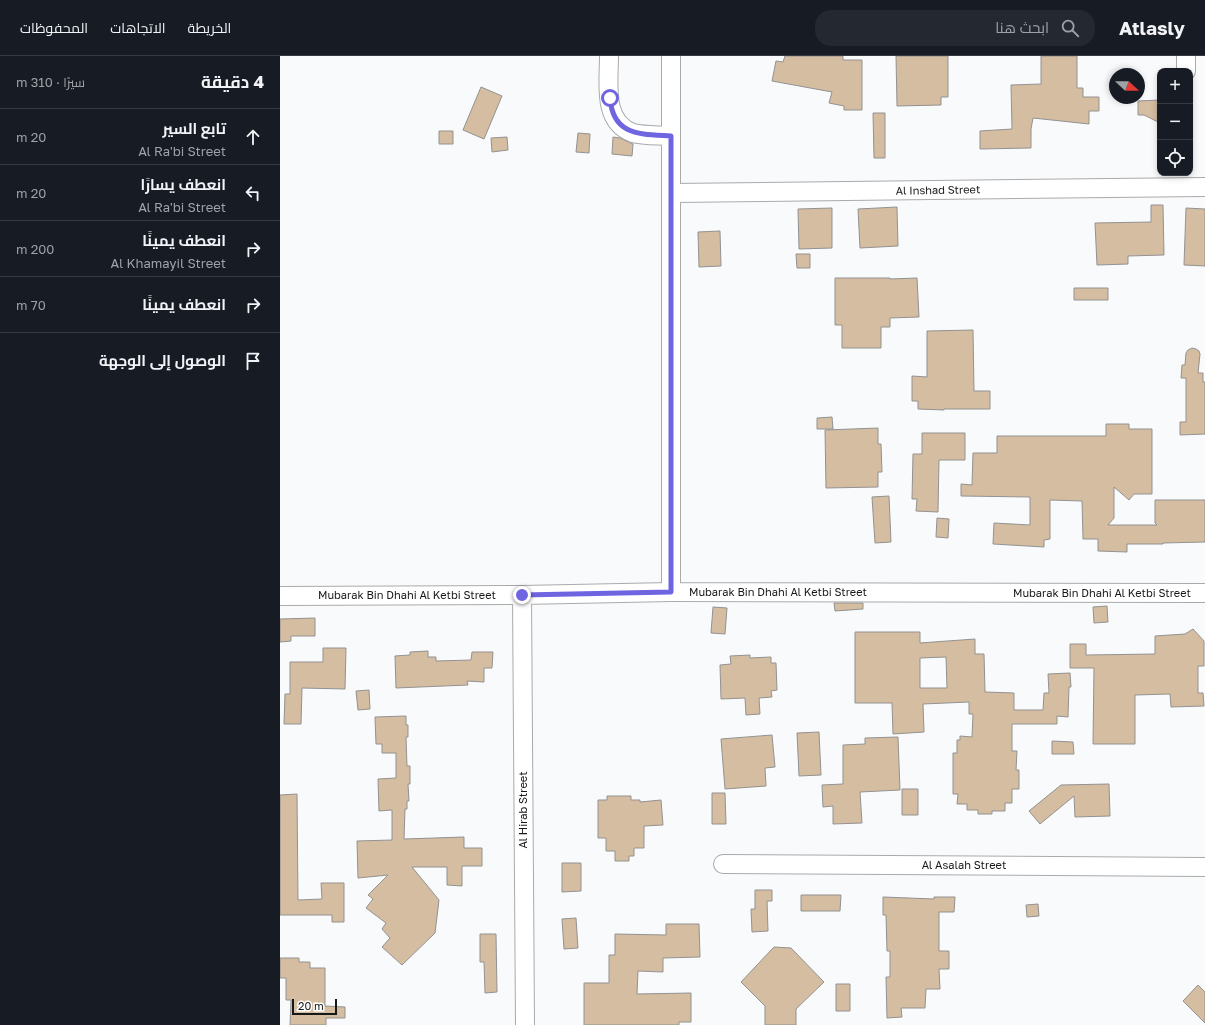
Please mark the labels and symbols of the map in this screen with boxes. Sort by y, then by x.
north arrow [1109,68,1145,104]
route start [601,89,619,107]
street label: Al Inshad Street [896,182,980,197]
street label: Mubarak Bin Dhahi Al Ketbi Street [689,585,867,598]
route end [513,586,531,604]
street label: Mubarak Bin Dhahi Al Ketbi Street [1013,586,1191,599]
street label: Mubarak Bin Dhahi Al Ketbi Street [318,588,496,601]
street label: Al Hirab Street [516,771,529,849]
street label: Al Asalah Street [922,858,1006,871]
scale bar [292,997,337,1016]

